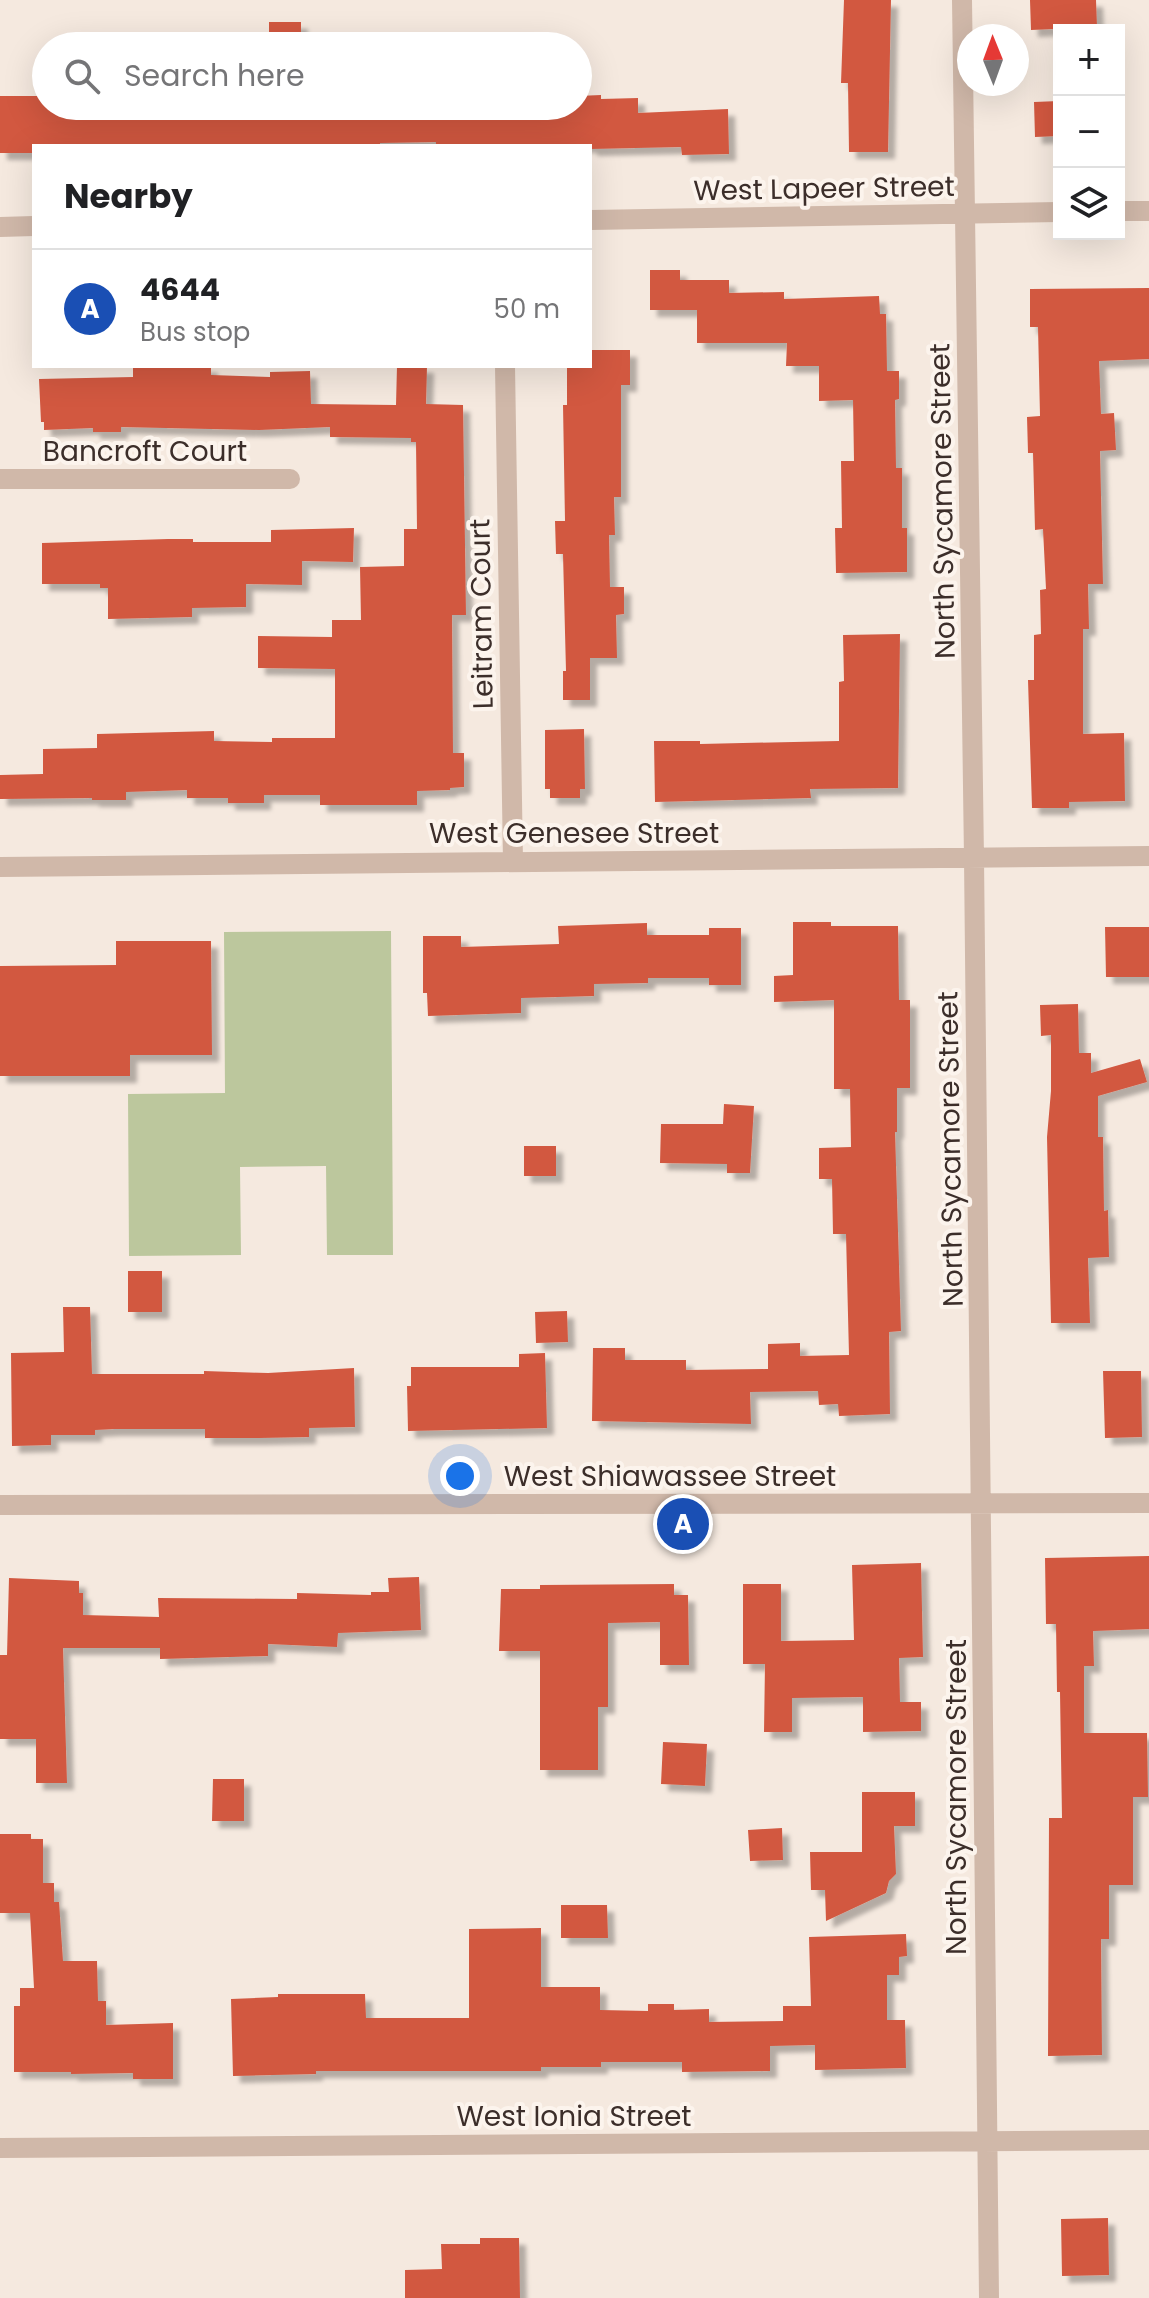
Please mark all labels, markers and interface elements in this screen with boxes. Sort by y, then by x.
north arrow [957,24,1029,96]
map controls [1053,24,1125,240]
button: + [1053,24,1125,96]
search box [32,32,592,120]
icon: search [60,54,104,98]
text: Search here [124,54,305,97]
button: − [1053,96,1125,168]
street label: West Lapeer Street [693,167,955,210]
button: layers [1053,168,1125,240]
text: Nearby [64,172,193,220]
text: 4644 [140,268,220,311]
text: A [80,291,100,327]
text: 50 m [494,291,560,327]
text: Bus stop [140,314,250,350]
street label: North Sycamore Street [920,343,965,659]
street label: Bancroft Court [43,432,247,471]
street label: Leitram Court [460,519,503,709]
street label: West Genesee Street [429,814,719,853]
street label: North Sycamore Street [928,991,973,1307]
your location [440,1456,480,1496]
street label: West Shiawassee Street [504,1457,836,1496]
pin: A [657,1494,709,1554]
street label: North Sycamore Street [937,1639,976,1955]
street label: West Ionia Street [457,2097,691,2136]

